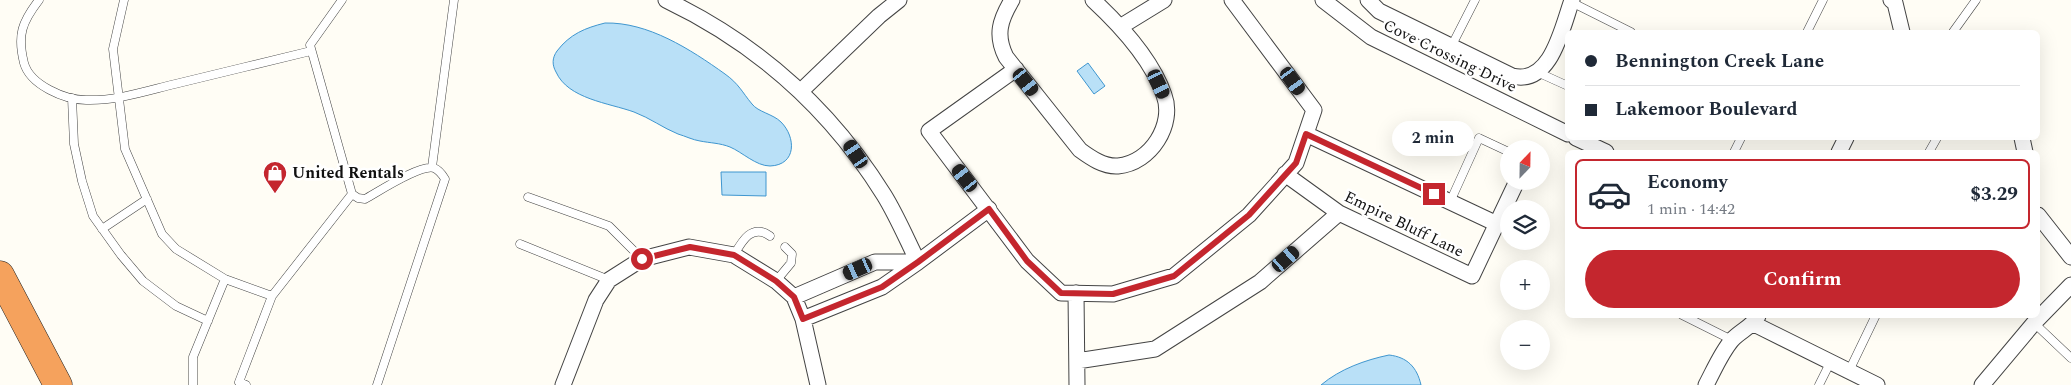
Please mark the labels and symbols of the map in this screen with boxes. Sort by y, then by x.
street label: Cove Crossing Drive [1379,13,1521,99]
car [1278,64,1307,98]
car [1010,66,1041,98]
car [1145,67,1172,101]
callout: 2 min [1393,121,1475,156]
car [841,137,870,171]
north arrow [1500,140,1550,190]
shop icon: United Rentals [262,160,288,194]
place label: United Rentals [292,161,404,185]
car [949,162,980,194]
route end [1423,183,1445,205]
street label: Empire Bluff Lane [1340,185,1468,263]
car [1269,243,1302,275]
route start [631,248,653,270]
car [841,256,874,282]

